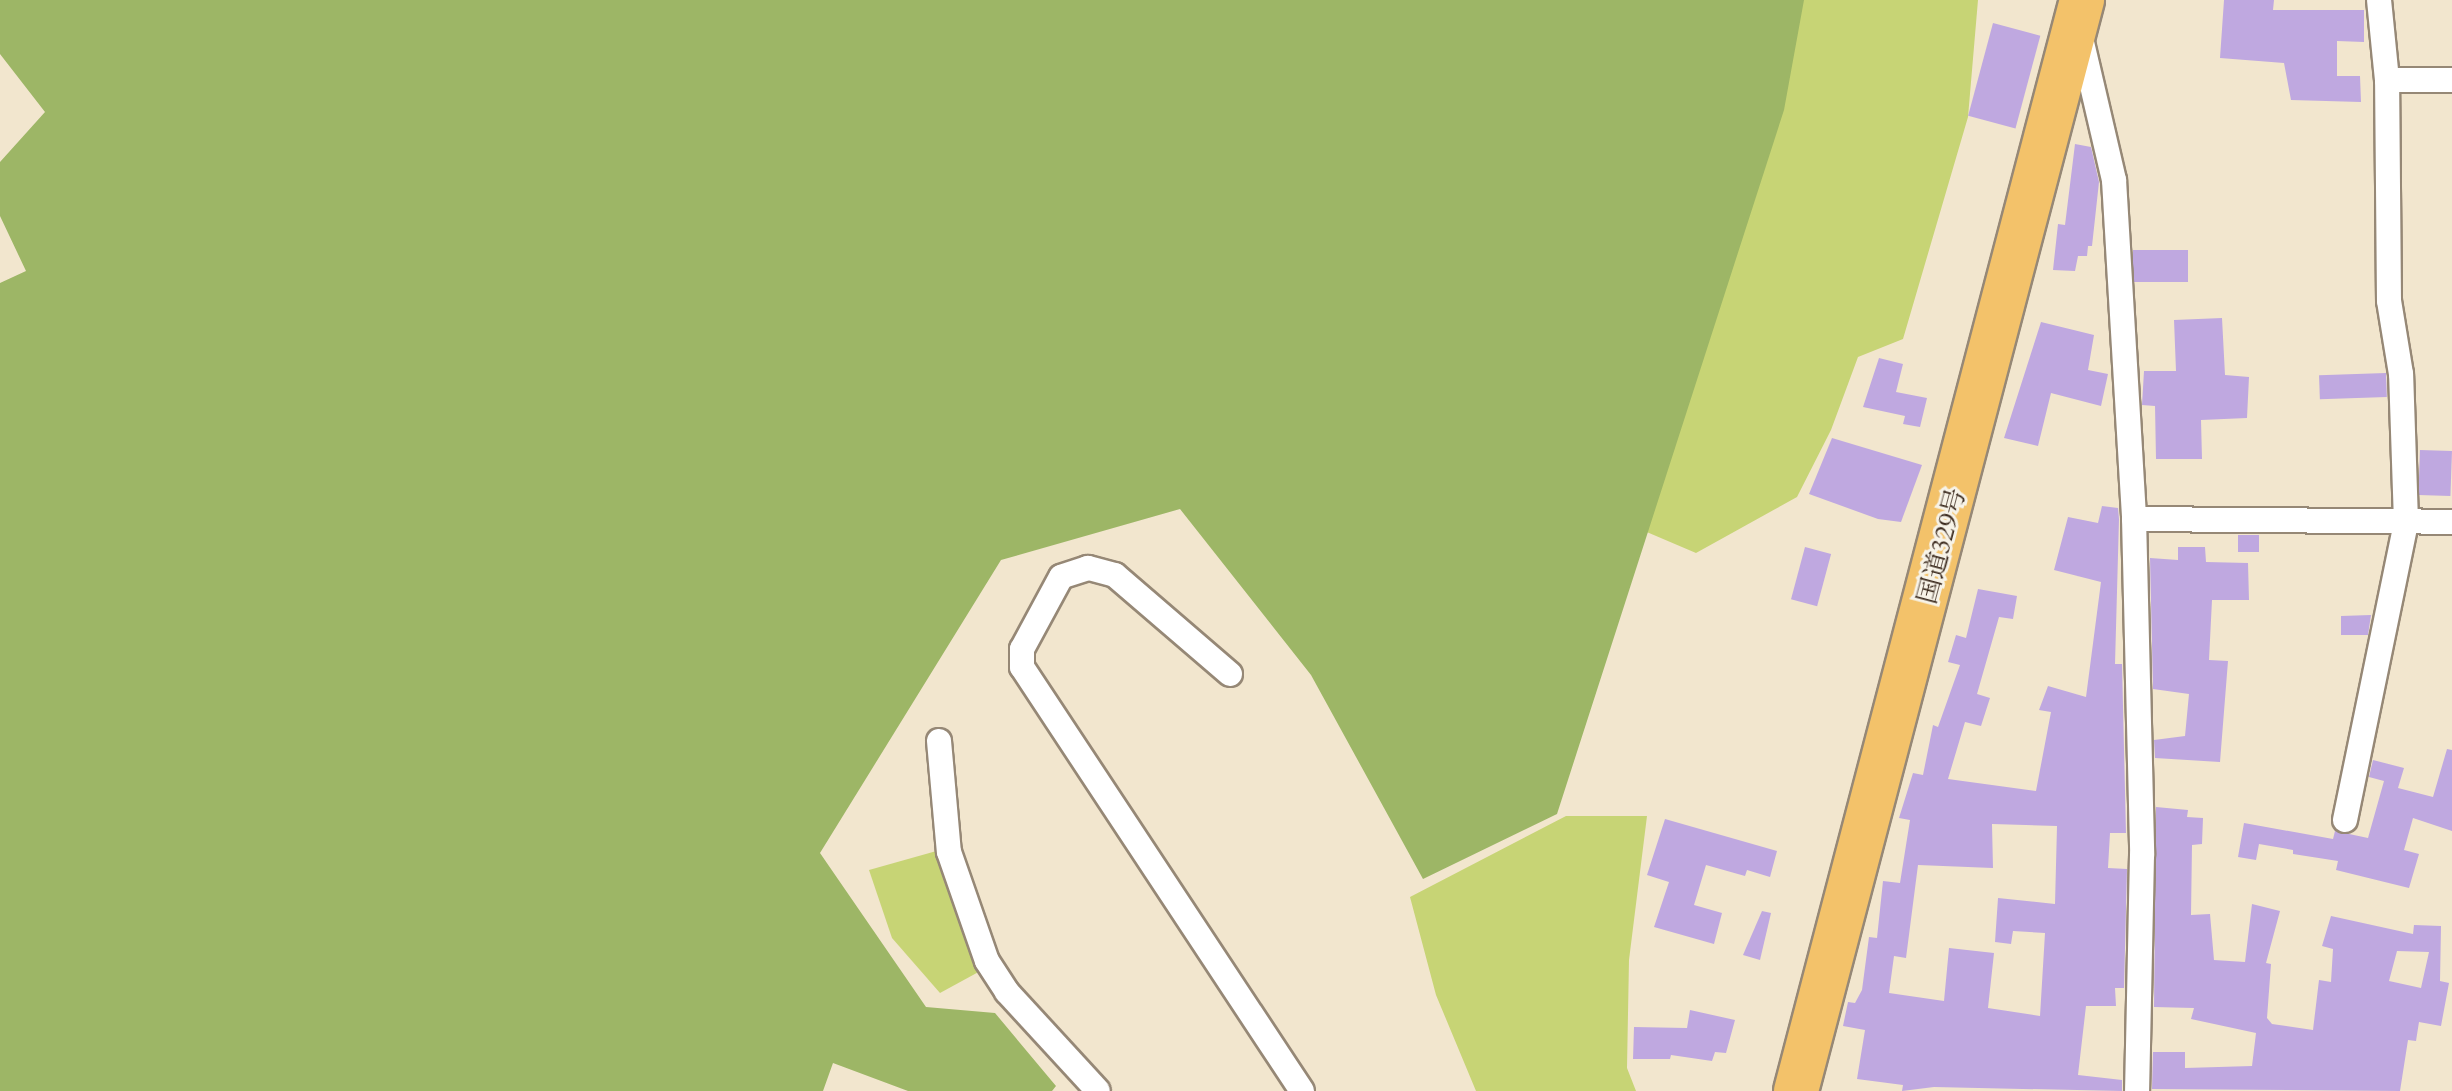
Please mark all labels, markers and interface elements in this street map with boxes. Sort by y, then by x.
street label: 国道329号 [1912,485,1972,607]

